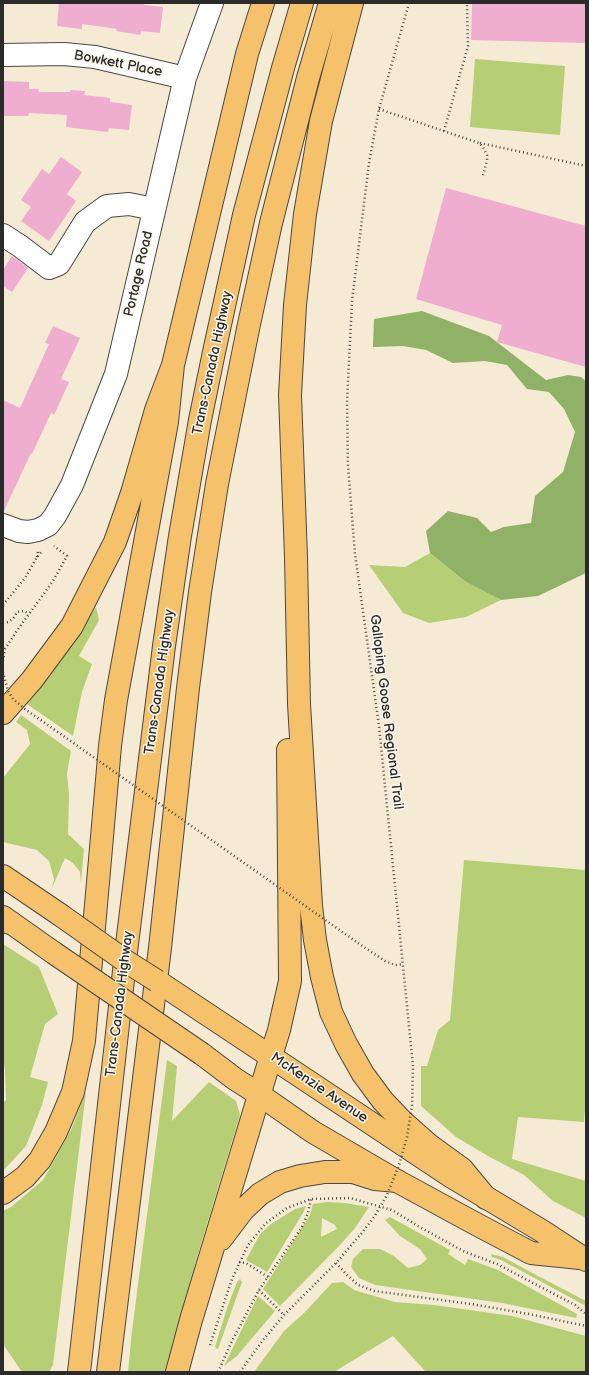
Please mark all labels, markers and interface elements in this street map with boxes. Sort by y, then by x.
street label: Bowkett Place [72,47,164,81]
street label: Portage Road [121,230,157,318]
street label: Trans-Canada Highway [190,290,236,436]
street label: Trans-Canada Highway [141,608,179,756]
street label: Galloping Goose Regional Trail [366,614,406,810]
street label: Trans-Canada Highway [103,930,137,1078]
street label: McKenzie Avenue [267,1049,371,1127]

